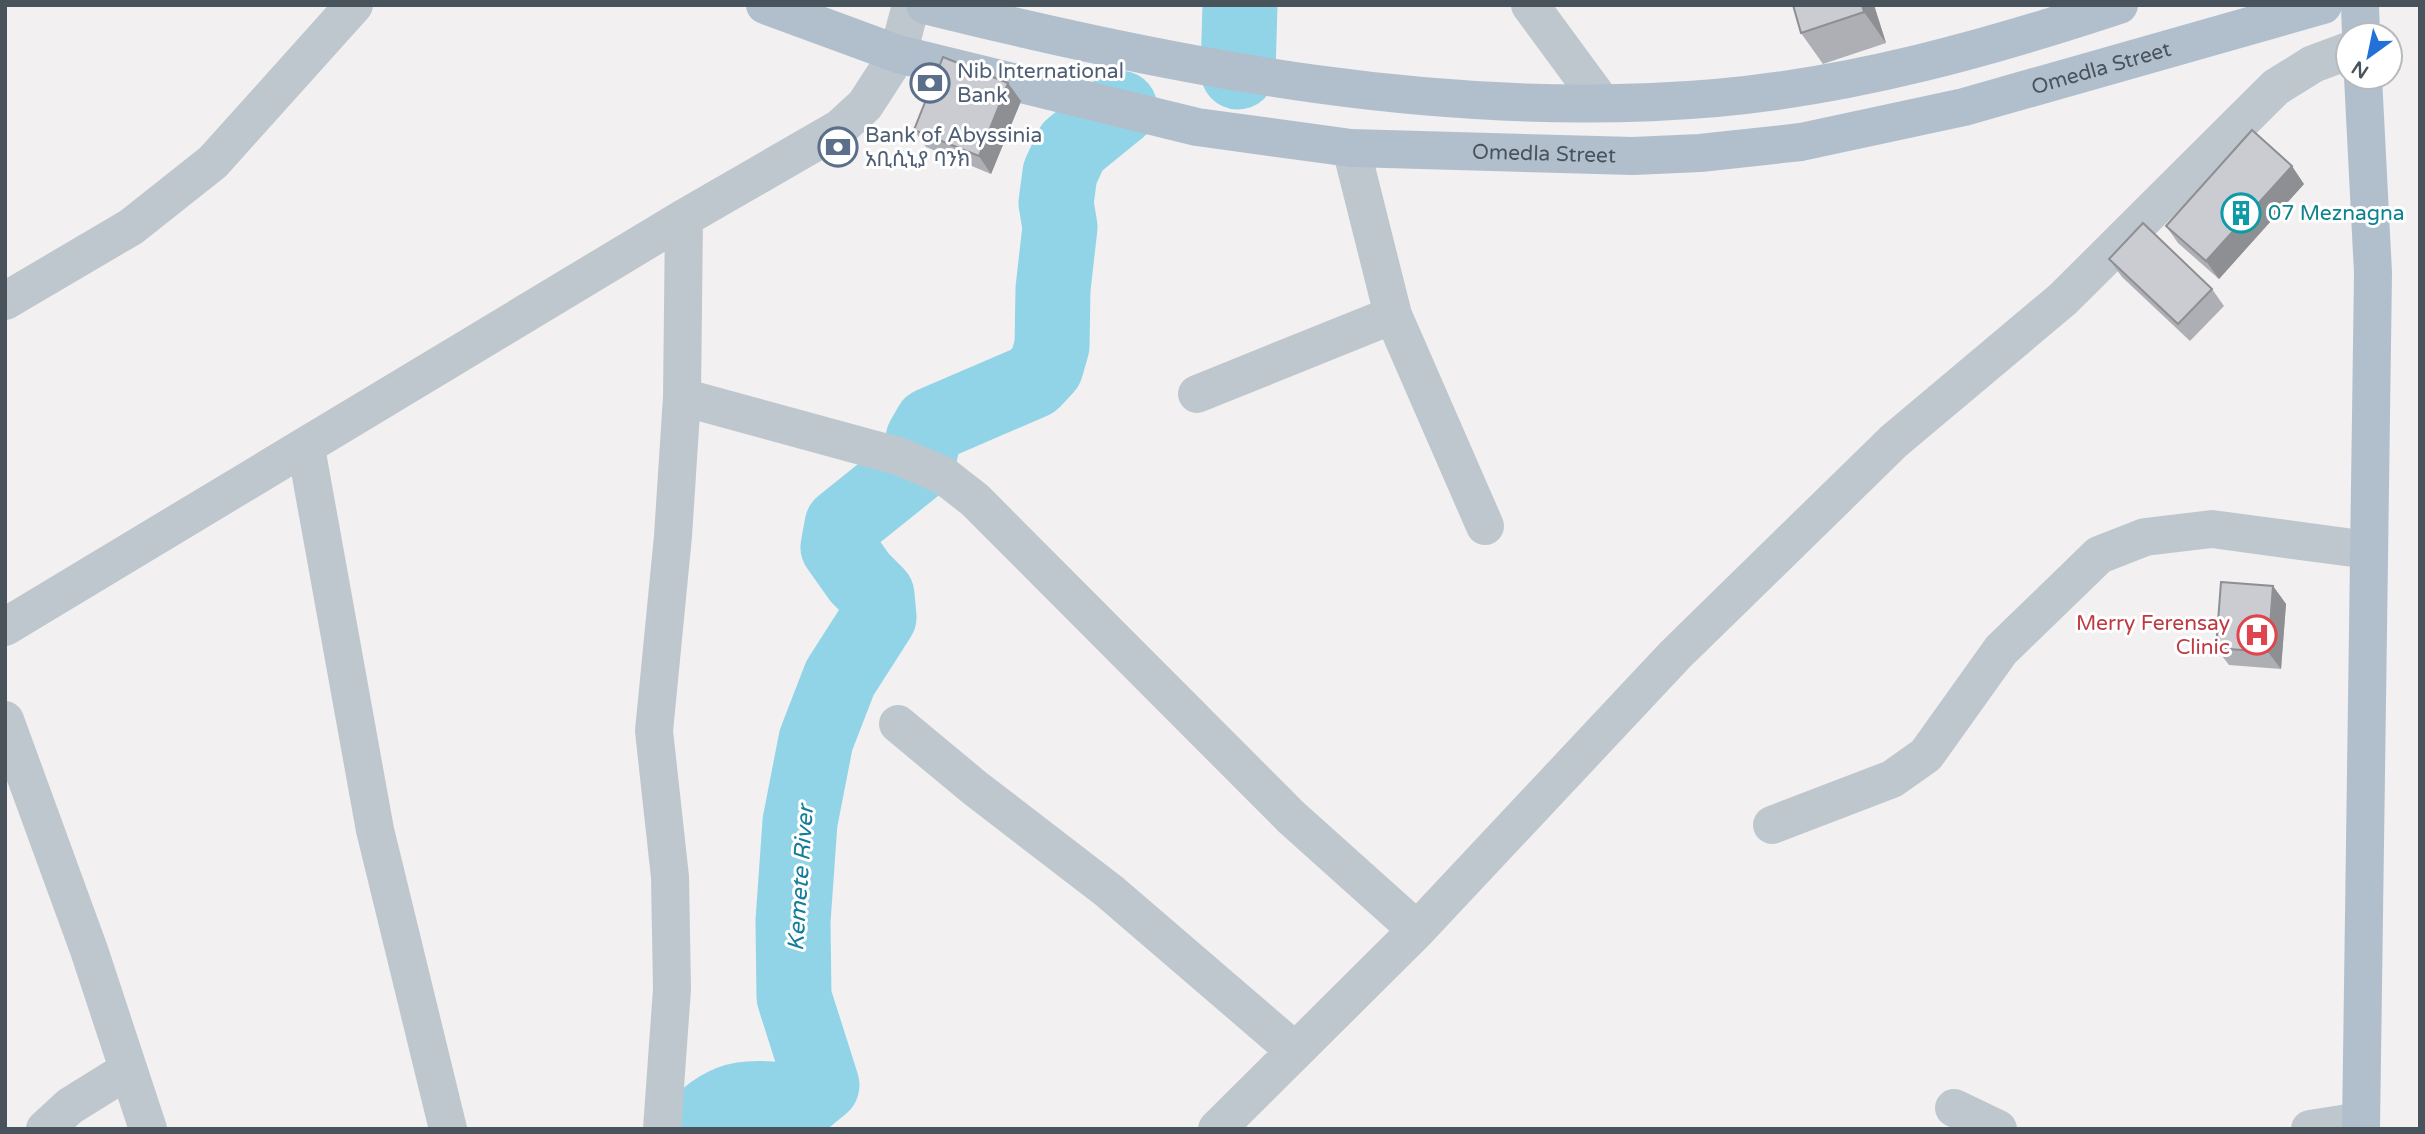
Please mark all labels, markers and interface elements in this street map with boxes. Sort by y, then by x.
north arrow [2334,21,2404,91]
street label: Omedla Street [2029,37,2174,100]
text: N [2348,56,2373,83]
place label: Nib International Bank [957,59,1124,108]
bank icon: Nib International Bank [909,62,951,104]
place label: Bank of Abyssinia አቢሲኒያ ባንክ [865,123,1042,172]
bank icon: Bank of Abyssinia አቢሲኒያ ባንክ [817,126,859,168]
street label: Omedla Street [1472,139,1616,169]
building icon: 07 Meznagna [2220,192,2262,234]
place label: 07 Meznagna [2268,201,2405,226]
place label: Merry Ferensay Clinic [2076,611,2230,660]
hospital icon: Merry Ferensay Clinic [2236,614,2278,656]
water label: Kemete River [782,801,820,952]

